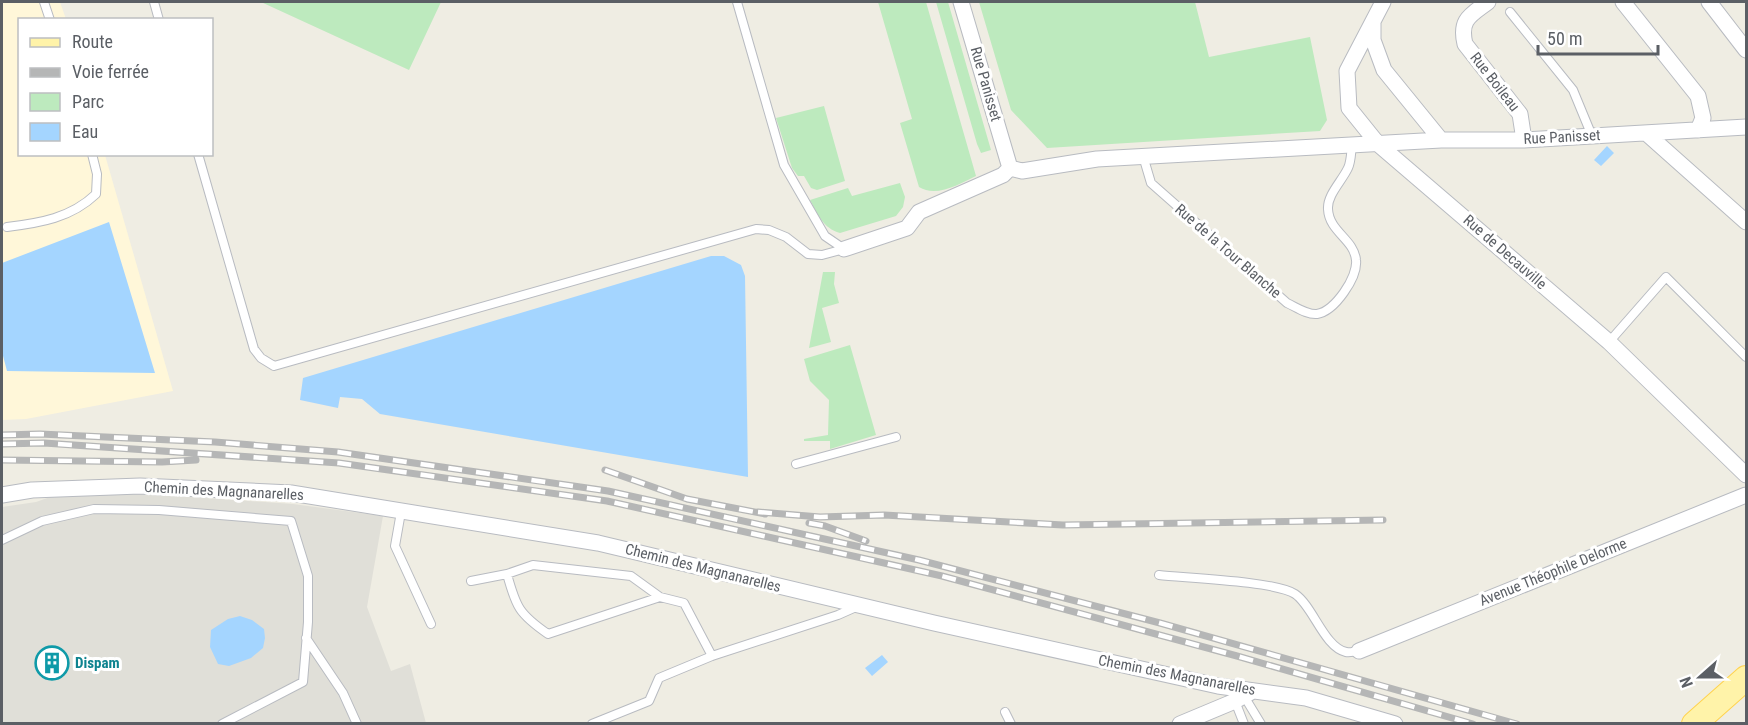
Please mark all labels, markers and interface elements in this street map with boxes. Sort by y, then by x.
legend [18,18,213,156]
scale bar [1538,18,1658,56]
text: 50 m [1547,28,1582,49]
text: Route [72,31,113,52]
street label: Rue Panisset [967,45,1005,123]
street label: Rue Boileau [1466,49,1524,115]
text: Voie ferrée [72,61,149,82]
text: Parc [72,91,104,112]
text: Eau [72,121,98,142]
street label: Rue Panisset [1523,126,1601,148]
street label: Rue de la Tour Blanche [1171,200,1285,302]
street label: Rue de Decauville [1460,211,1550,293]
street label: Chemin des Magnanarelles [144,478,305,504]
street label: Avenue Théophile Delorme [1477,534,1629,610]
street label: Chemin des Magnanarelles [623,540,783,596]
building icon: Dispam [34,645,70,681]
north arrow [1670,647,1730,707]
street label: Chemin des Magnanarelles [1097,651,1257,699]
place label: Dispam [75,654,120,672]
text: N [1676,674,1697,690]

